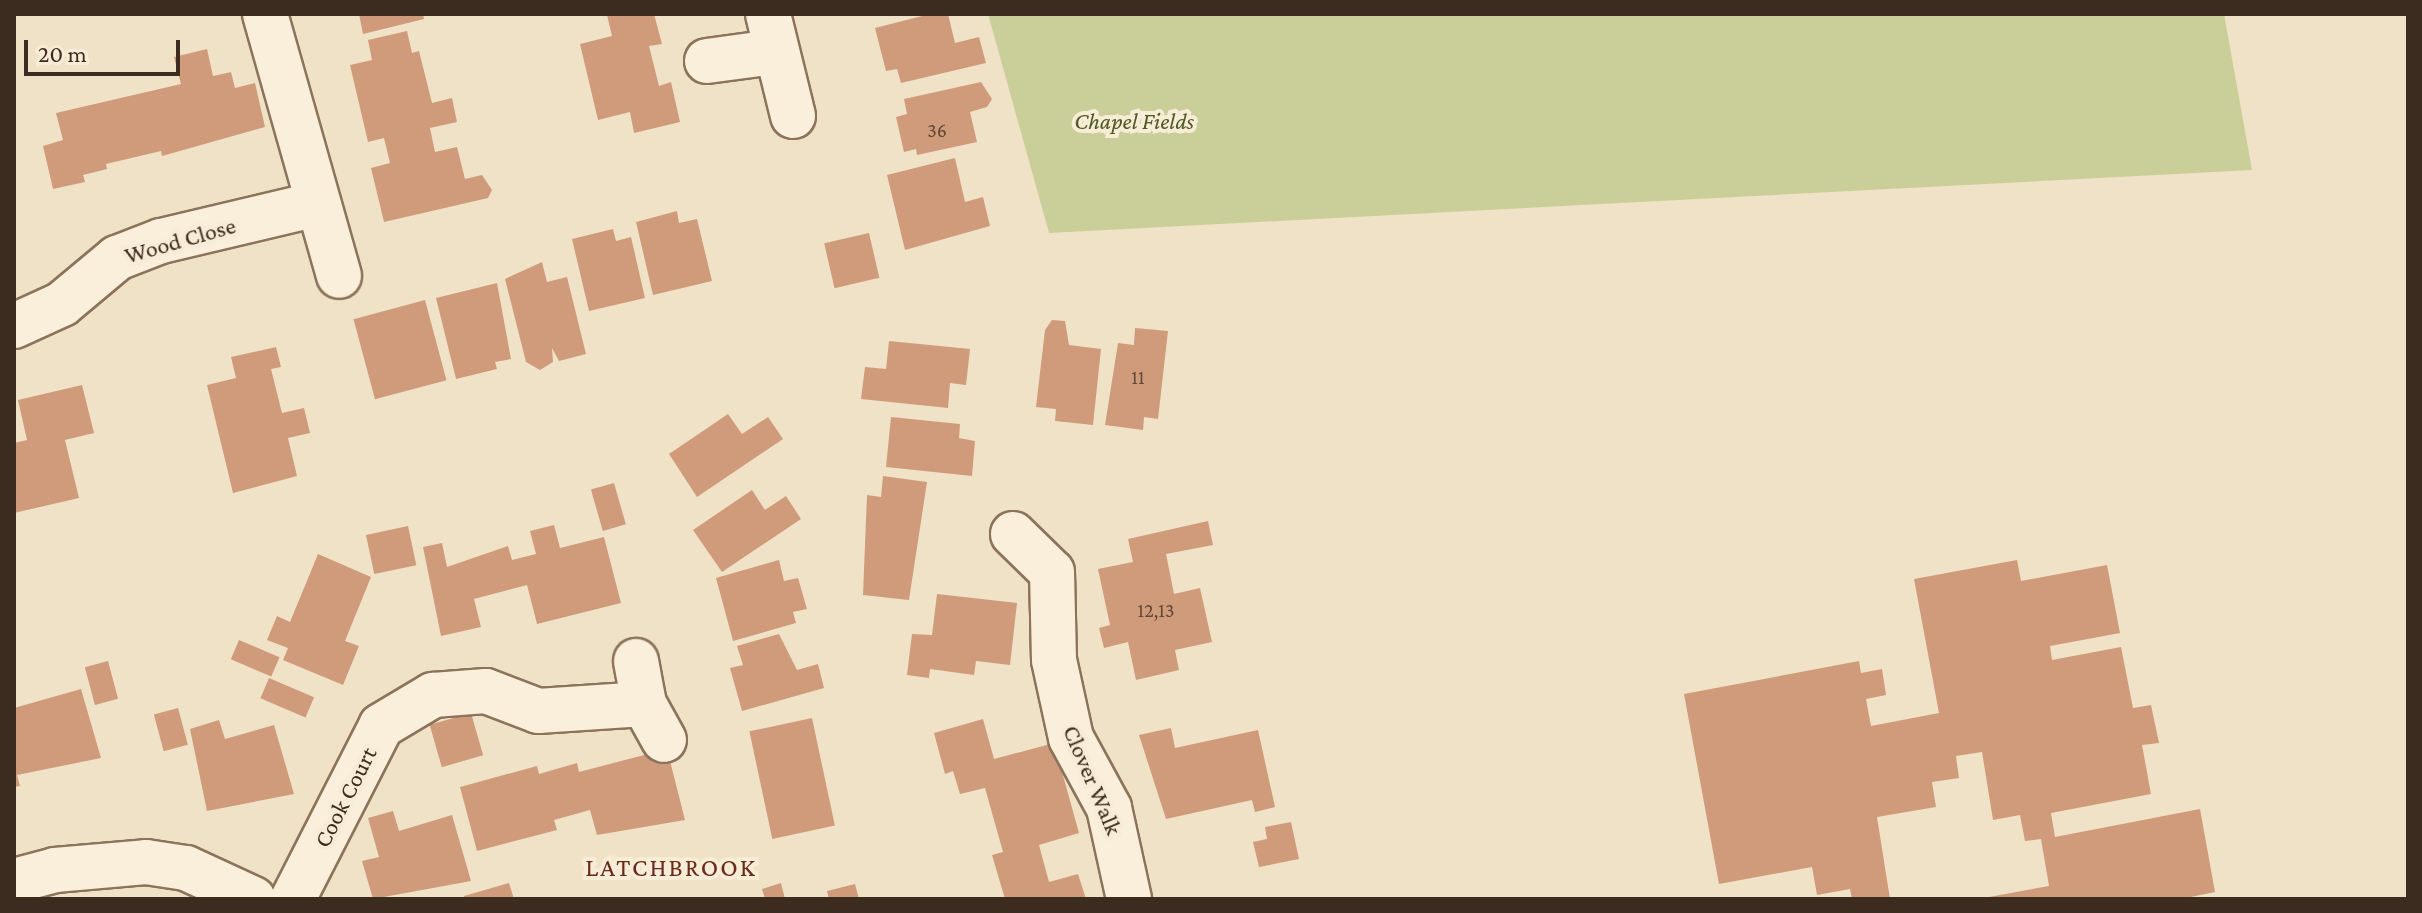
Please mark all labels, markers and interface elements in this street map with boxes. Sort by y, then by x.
scale bar [28,24,184,74]
text: 20 m [38,40,87,67]
park label: Chapel Fields [1074,107,1194,135]
house number: 36 [927,118,947,142]
street label: Wood Close [121,210,239,270]
house number: 11 [1131,365,1145,389]
house number: 12,13 [1138,598,1174,622]
street label: Clover Walk [1057,721,1129,839]
street label: Cook Court [307,742,383,852]
district label: LATCHBROOK [585,852,757,884]

